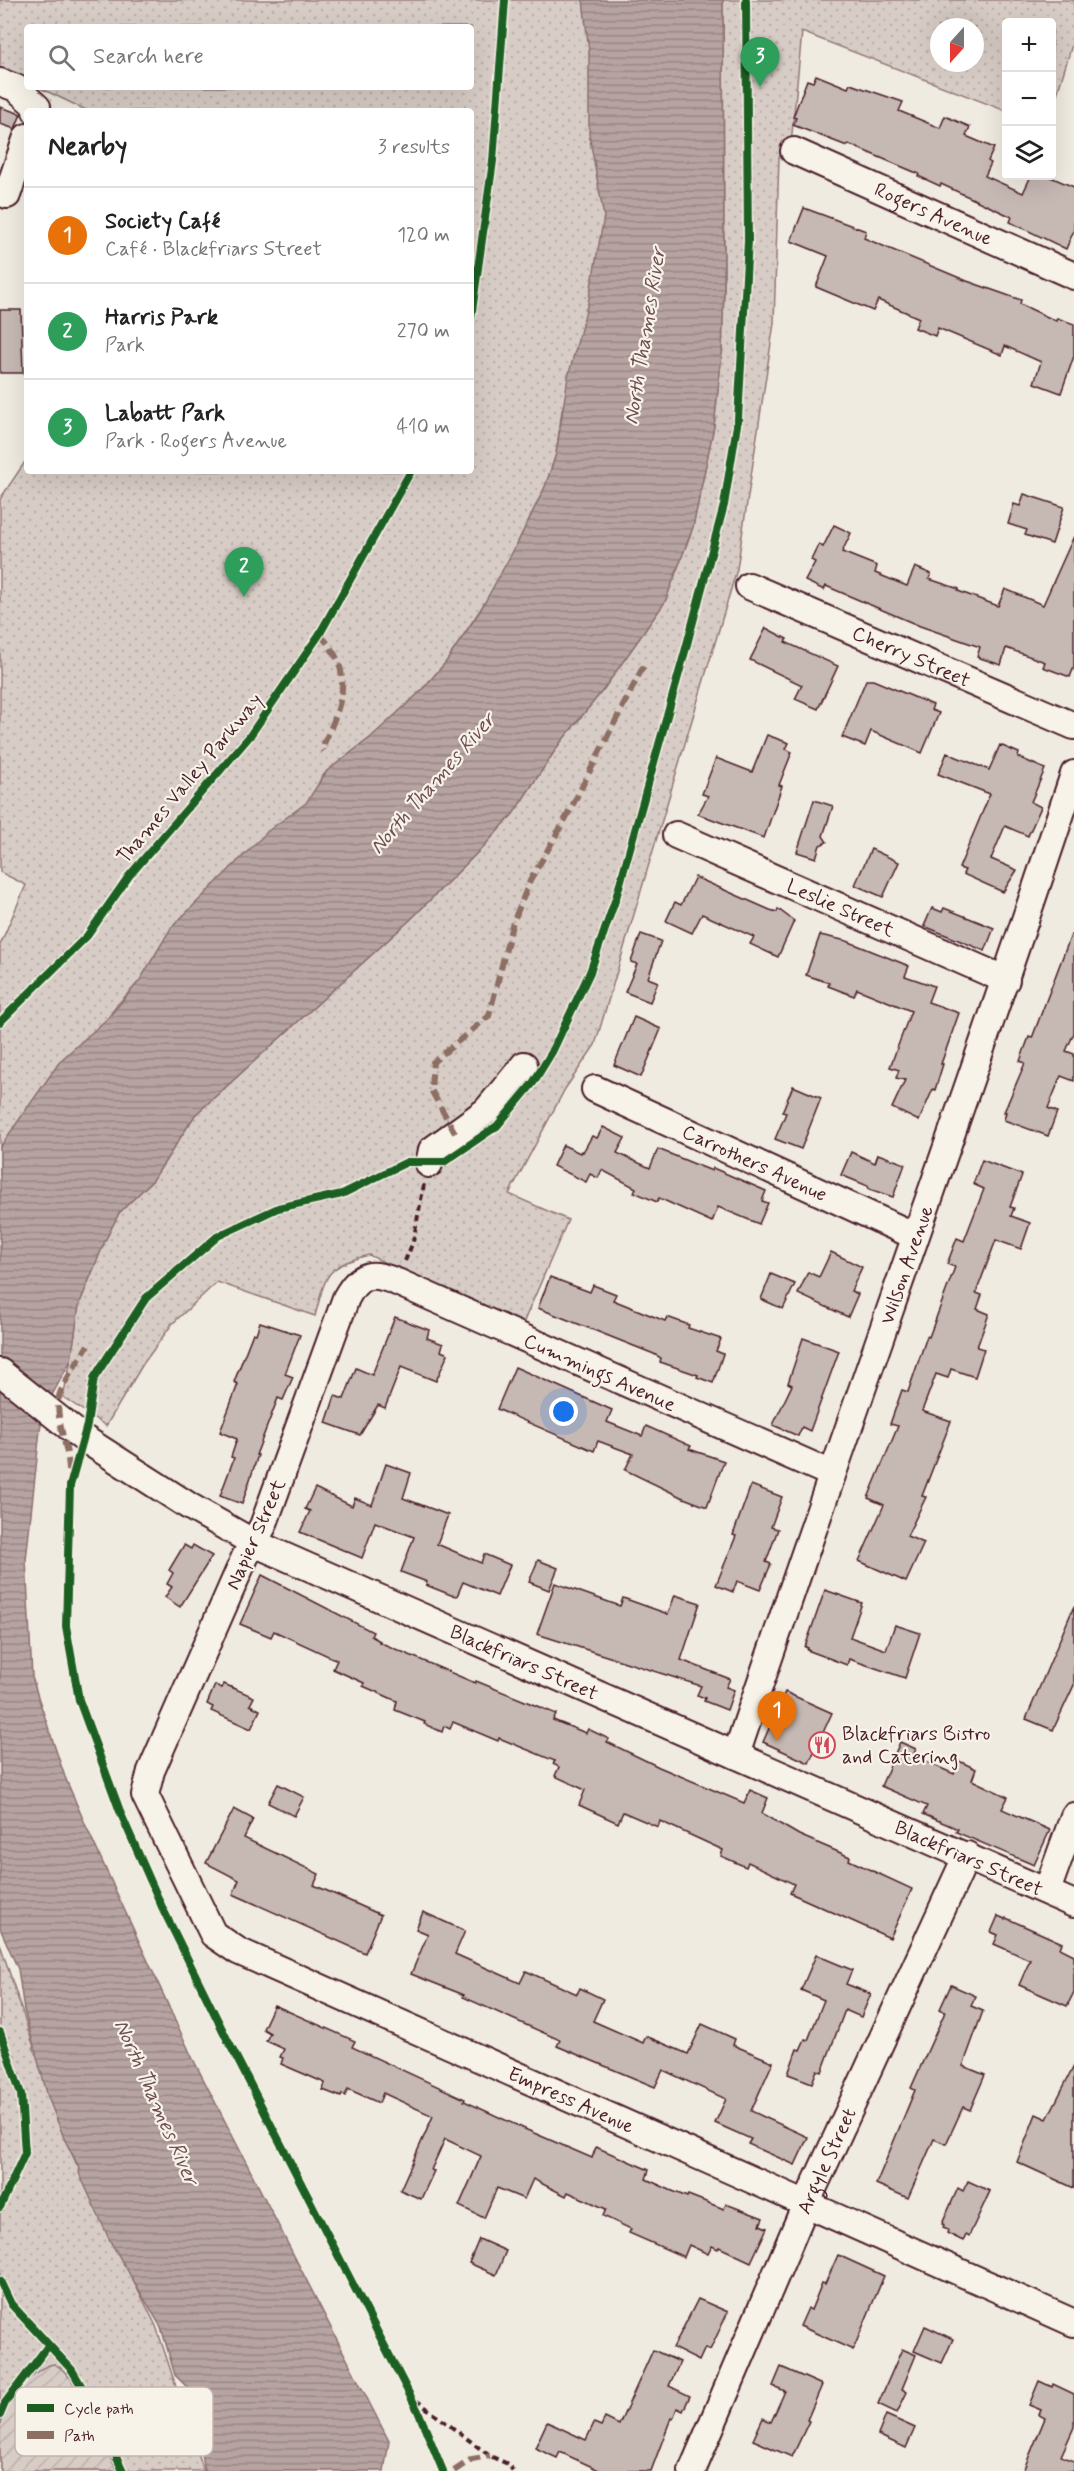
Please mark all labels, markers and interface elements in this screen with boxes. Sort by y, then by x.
north arrow [930,18,984,72]
map controls [1002,18,1056,180]
button: + [1002,18,1056,72]
search box [24,24,474,90]
pin: 3 [740,38,780,87]
icon: search [45,41,78,74]
text: Search here [93,43,204,71]
button: − [1002,72,1056,126]
button: layers [1002,126,1056,180]
text: Nearby [48,130,127,164]
text: 3 results [378,134,450,161]
street label: Rogers Avenue [870,177,997,253]
text: Society Café [105,208,220,236]
text: 1 [63,222,72,249]
text: 120 m [397,222,450,249]
text: Café · Blackfriars Street [105,236,322,263]
water label: North Thames River [617,244,673,426]
text: Harris Park [105,304,218,332]
text: 2 [63,318,72,345]
text: 270 m [397,318,450,345]
text: Park [105,332,145,359]
text: Labatt Park [105,400,225,428]
text: 3 [63,414,72,441]
text: 410 m [396,414,450,441]
text: Park · Rogers Avenue [105,428,287,455]
pin: 2 [224,548,264,597]
street label: Cherry Street [848,620,974,695]
street label: Thames Valley Parkway [111,688,269,870]
water label: North Thames River [364,706,503,860]
street label: Leslie Street [782,873,899,944]
street label: Carrothers Avenue [677,1119,831,1209]
street label: Wilson Avenue [874,1202,941,1328]
street label: Cummings Avenue [518,1328,680,1421]
your location [549,1397,578,1426]
street label: Napier Street [220,1475,293,1594]
street label: Blackfriars Street [445,1619,602,1708]
pin: 1 [758,1692,796,1741]
place label: Blackfriars Bistro and Catering [842,1721,991,1771]
restaurant icon: Blackfriars Bistro and Catering [807,1730,837,1760]
street label: Blackfriars Street [890,1815,1047,1904]
water label: North Thames River [107,2015,206,2192]
street label: Empress Avenue [503,2061,638,2141]
street label: Argyle Street [791,2104,864,2219]
legend [15,2387,213,2456]
text: Cycle path [64,2399,134,2420]
text: Path [64,2426,95,2447]

